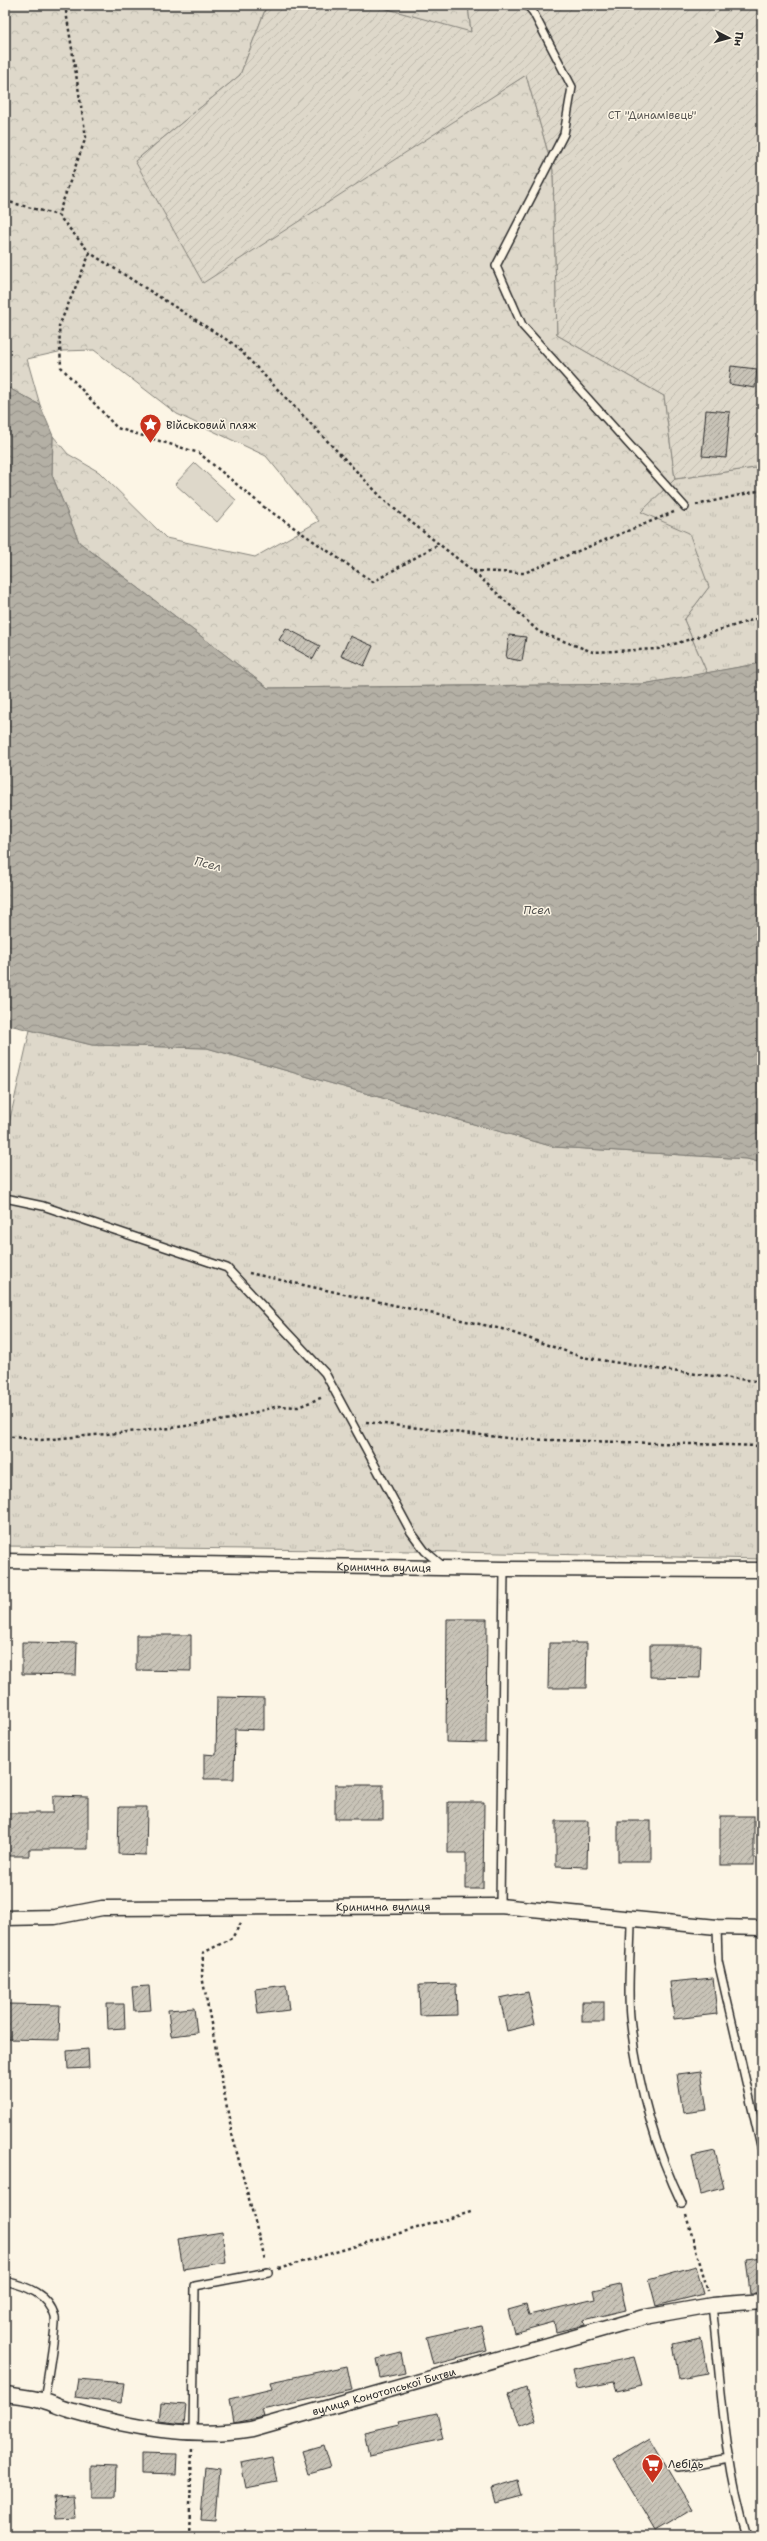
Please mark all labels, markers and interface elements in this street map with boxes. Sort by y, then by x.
north arrow [709,18,749,58]
text: Пн [730,31,747,47]
park label: СТ "Динамівець" [608,108,696,123]
place icon: Військовий пляж [138,412,164,445]
place label: Військовий пляж [166,418,257,433]
water label: Псел [193,853,224,875]
water label: Псел [523,902,551,918]
street label: Кринична вулиця [337,1559,431,1576]
street label: Кринична вулиця [336,1899,430,1915]
street label: вулиця Конотопської Битви [311,2364,458,2419]
supermarket icon: Лебідь [639,2451,665,2484]
place label: Лебідь [668,2457,704,2472]

